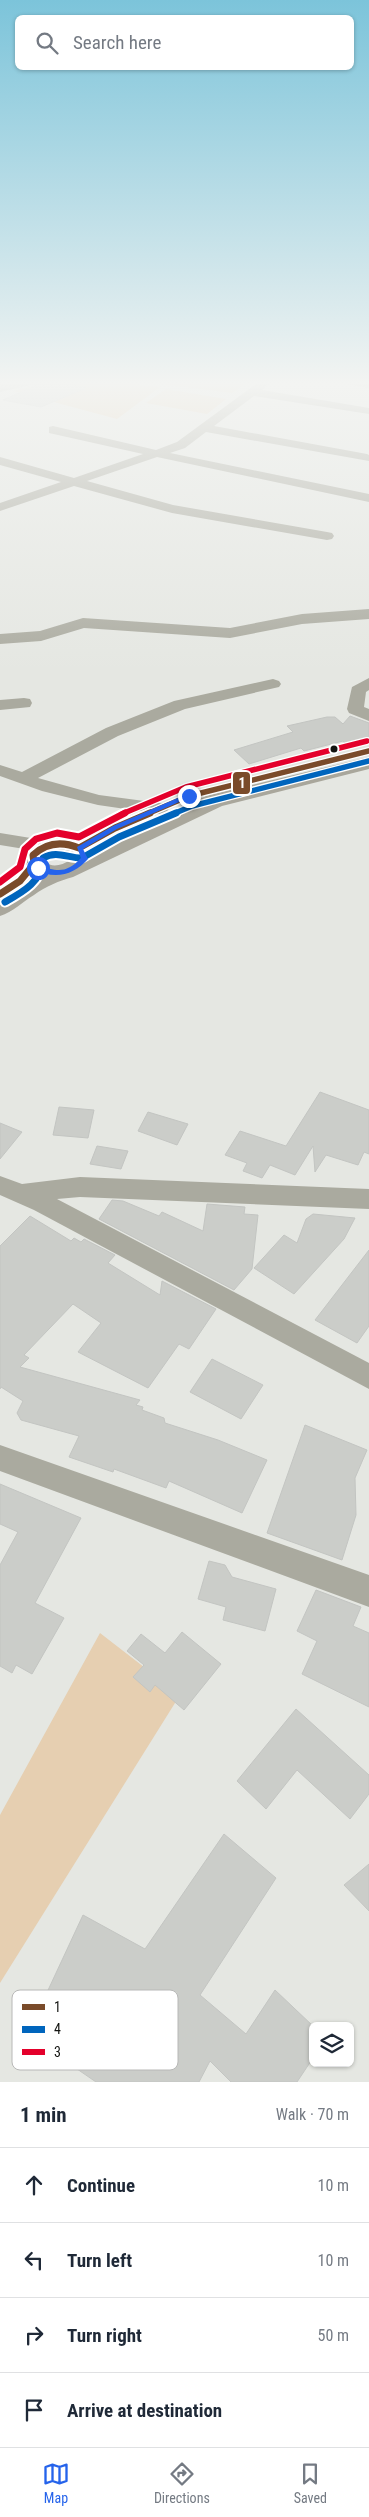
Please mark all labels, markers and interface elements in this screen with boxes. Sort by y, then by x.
search box [15,15,354,70]
icon: search [33,29,61,57]
text: Search here [73,31,161,54]
unlabelled marker [329,744,339,754]
line badge: 1 [232,771,251,795]
text: 1 [238,775,246,791]
route end [178,785,201,808]
route start [27,857,50,880]
legend [12,1990,178,2070]
text: 1 [54,1999,61,2015]
text: 4 [54,2021,61,2037]
map controls [309,2022,354,2067]
button: layers [309,2022,354,2067]
text: 3 [54,2044,61,2060]
text: 1 min [20,2103,67,2127]
text: Walk · 70 m [276,2105,349,2124]
icon: ahead [20,2171,48,2199]
text: Continue [67,2174,135,2197]
text: 10 m [317,2176,349,2195]
icon: left [20,2246,48,2274]
text: Turn left [67,2249,132,2272]
text: 10 m [317,2251,349,2270]
icon: right [20,2321,48,2349]
text: Turn right [67,2324,142,2347]
text: 50 m [317,2326,349,2345]
icon: arrive [20,2396,48,2424]
text: Arrive at destination [67,2399,222,2422]
tab: Map [42,2460,70,2506]
tab: Directions [154,2460,210,2506]
tab: Saved [294,2460,327,2506]

